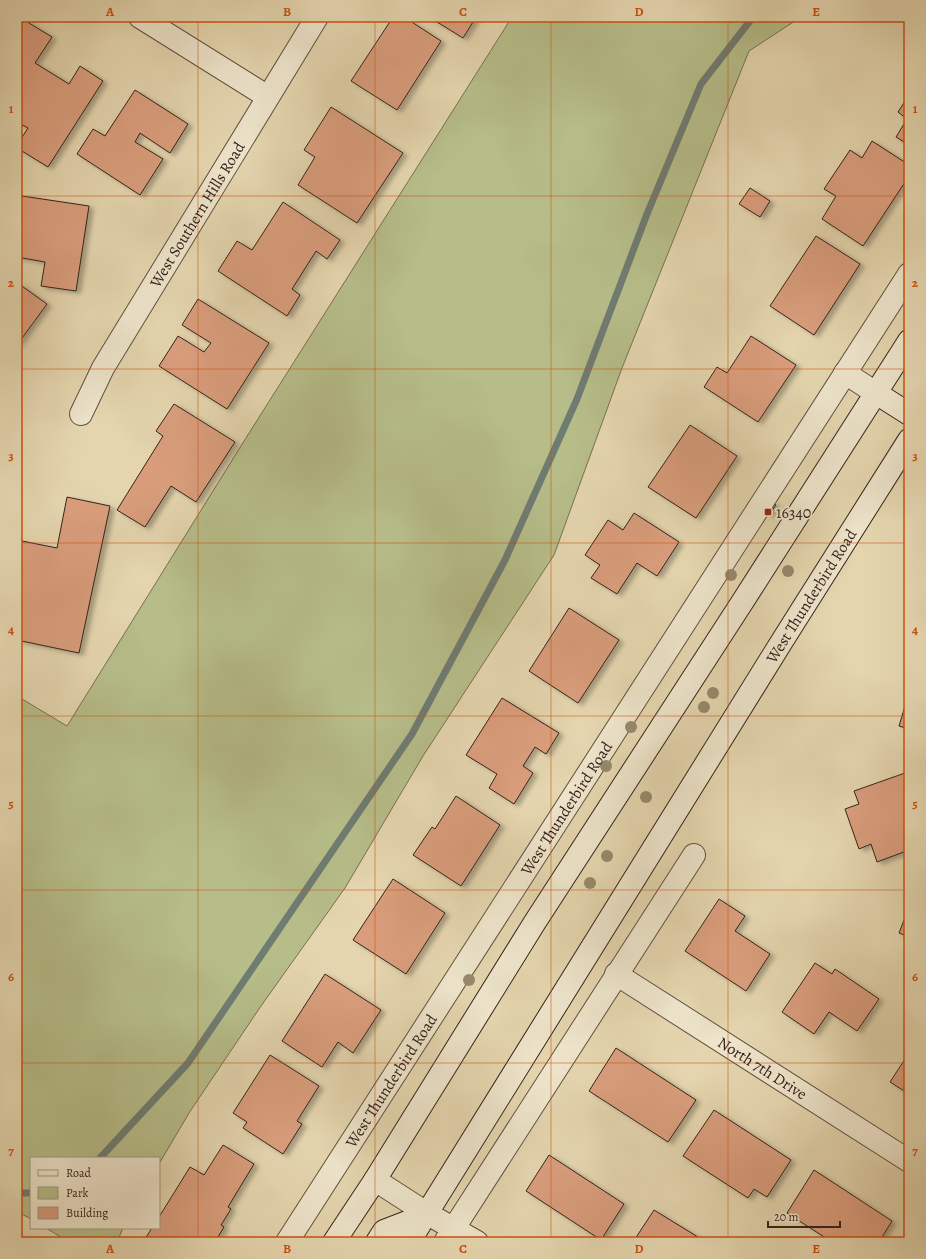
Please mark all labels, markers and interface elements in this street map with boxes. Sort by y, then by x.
text: A [105,3,115,20]
text: B [283,3,291,20]
text: C [459,3,467,20]
text: D [634,3,644,20]
text: E [812,3,820,20]
text: 1 [9,100,14,117]
text: 1 [913,100,918,117]
street label: West Southern Hills Road [144,138,251,293]
text: 2 [8,274,15,291]
text: 2 [912,274,919,291]
text: 3 [8,447,14,464]
text: 3 [912,447,918,464]
place label: 16340 [776,502,811,524]
marker: 16340 [763,507,773,517]
street label: West Thunderbird Road [761,525,862,668]
text: 4 [8,621,14,638]
text: 4 [912,621,918,638]
street label: West Thunderbird Road [515,737,618,880]
text: 5 [8,795,14,812]
text: 5 [912,795,918,812]
text: 6 [8,968,14,985]
text: 6 [912,968,918,985]
street label: West Thunderbird Road [340,1010,443,1153]
street label: North 7th Drive [713,1032,811,1105]
text: 7 [8,1142,14,1159]
text: 7 [912,1142,918,1159]
legend [30,1157,160,1229]
text: Road [66,1165,92,1181]
text: Park [66,1185,89,1201]
scale bar [768,1203,840,1229]
text: Building [66,1205,108,1221]
text: 20 m [774,1209,798,1225]
text: A [105,1240,115,1257]
text: B [283,1240,291,1257]
text: C [459,1240,467,1257]
text: D [634,1240,644,1257]
text: E [812,1240,820,1257]

